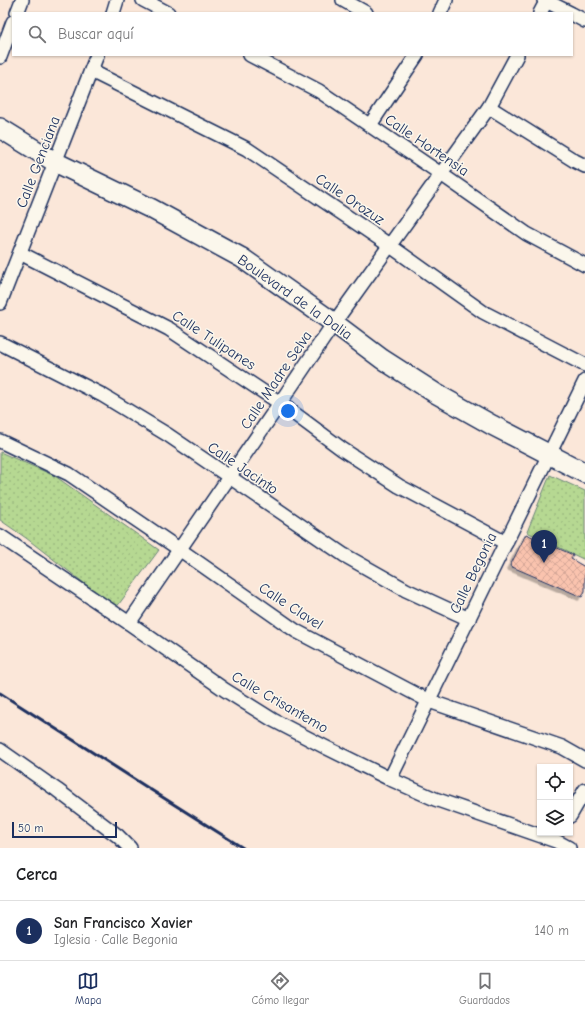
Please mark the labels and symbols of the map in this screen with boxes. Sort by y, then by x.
street label: Calle Hortensia [381,110,473,180]
street label: Calle Genciana [12,113,64,211]
street label: Calle Orozuz [312,169,388,229]
street label: Boulevard de la Dalia [234,251,356,343]
street label: Calle Tulipanes [169,306,259,374]
street label: Calle Madre Selva [236,327,316,433]
your location [278,401,298,421]
street label: Calle Jacinto [204,438,282,498]
street label: Calle Begonia [446,529,500,617]
pin: 1 [531,530,557,563]
street label: Calle Clavel [255,579,327,633]
street label: Calle Crisantemo [228,667,332,737]
scale bar [12,820,117,839]

